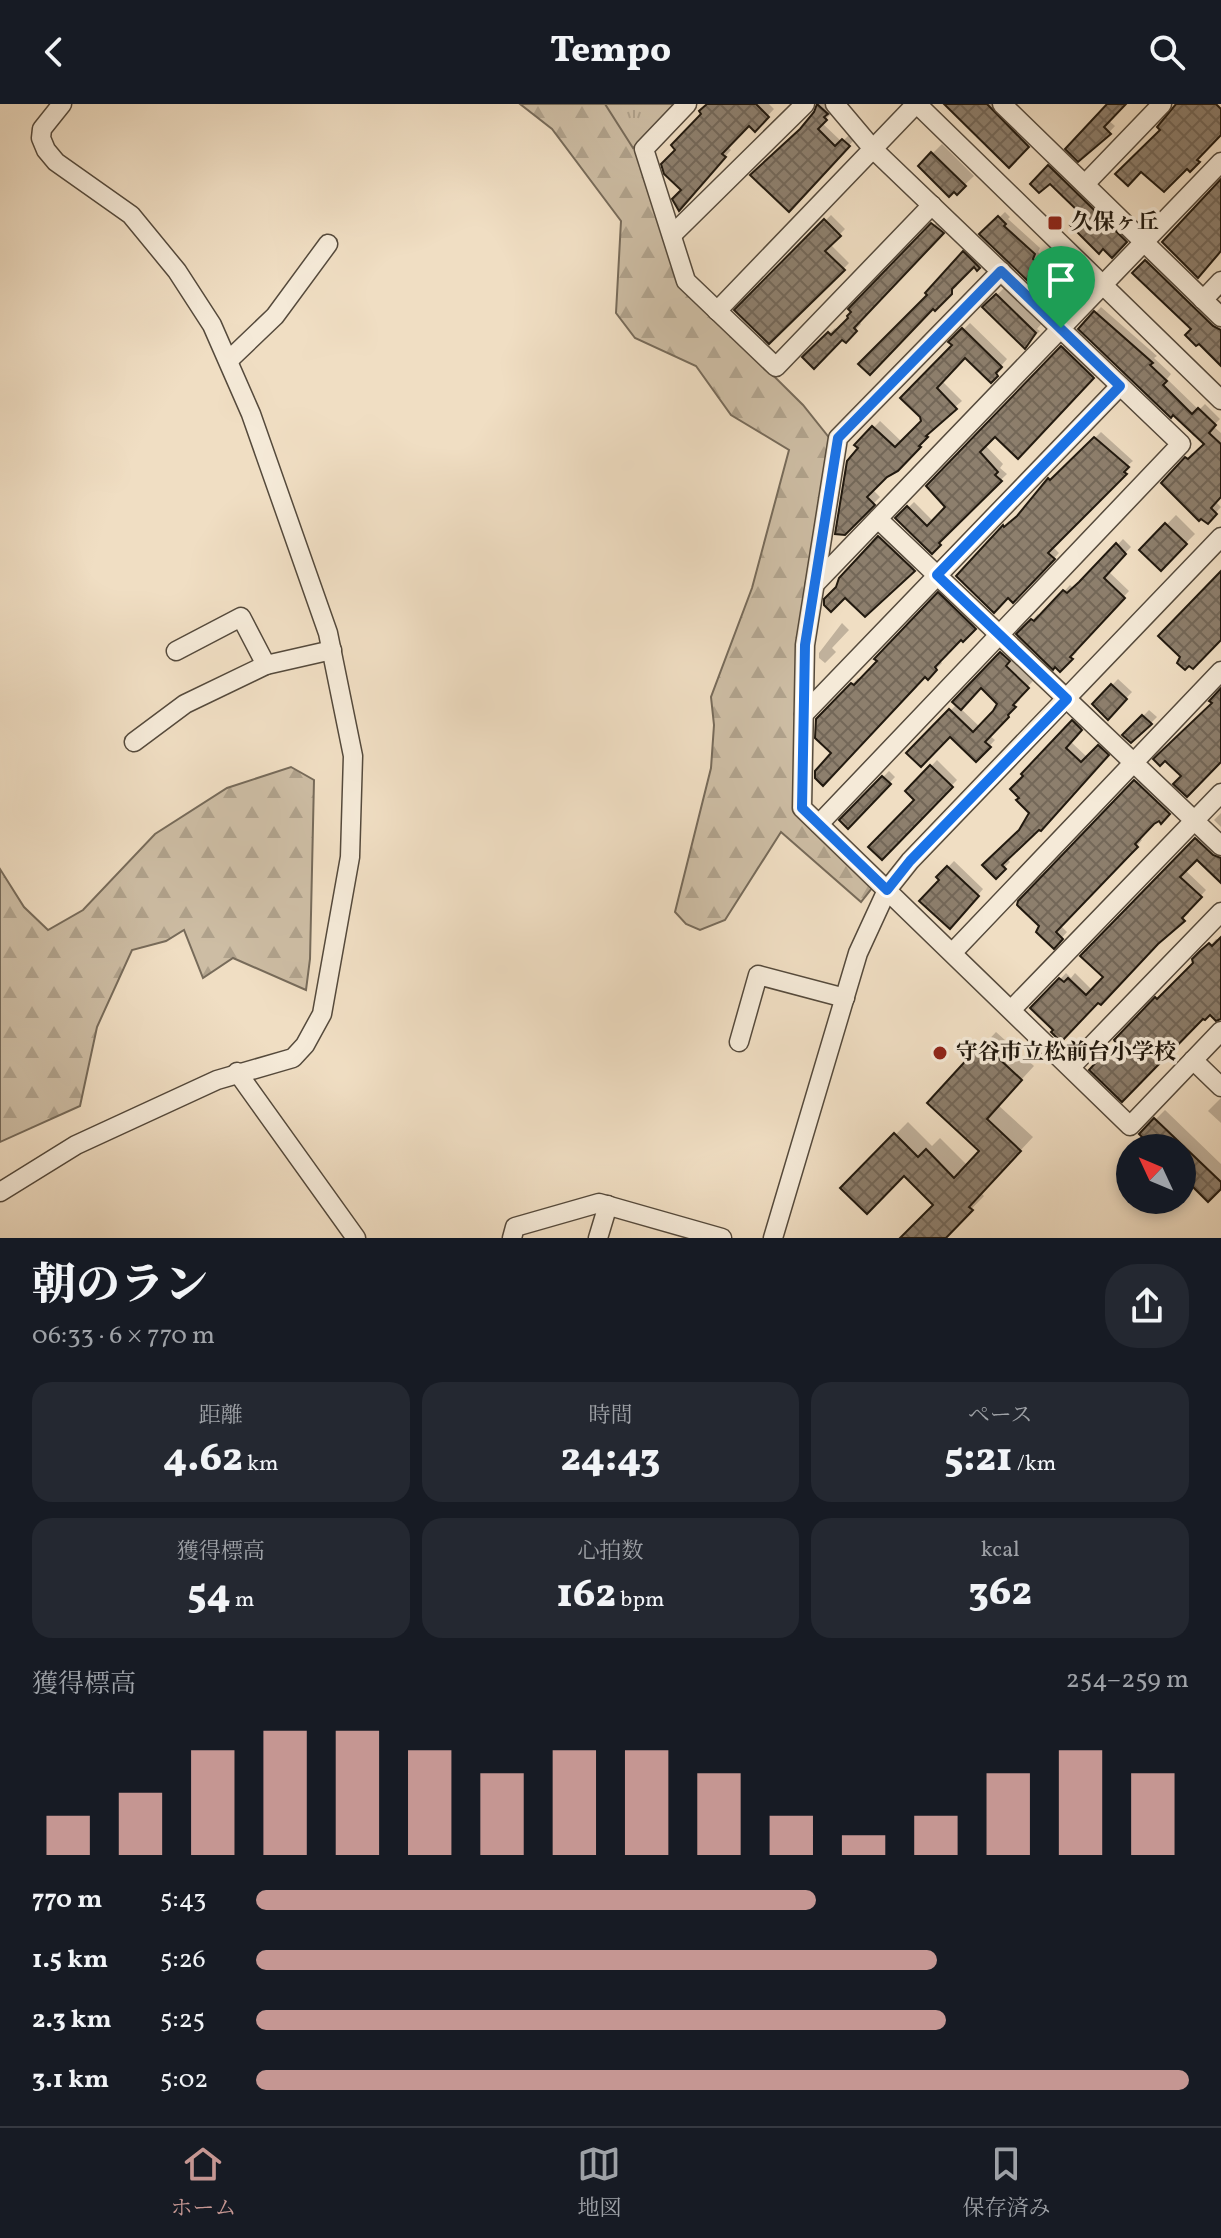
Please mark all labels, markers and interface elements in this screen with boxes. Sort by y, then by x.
text: Tempo [550,27,671,77]
icon: back [32,30,76,74]
icon: search [1145,30,1189,74]
place label: 久保ヶ丘 [1071,208,1159,239]
marker: 久保ヶ丘 [1046,214,1064,232]
pin [1027,246,1095,328]
icon: arrive [1039,258,1083,302]
place label: 守谷市立松前台小学校 [956,1038,1176,1069]
marker: 守谷市立松前台小学校 [931,1044,949,1062]
north arrow [1116,1134,1196,1214]
map controls [1116,1134,1196,1214]
text: 朝のラン [32,1257,208,1318]
button: share [1105,1264,1189,1348]
text: 06:33 · 6 × 770 m [32,1318,215,1354]
text: 距離 [199,1401,243,1432]
text: 時間 [588,1401,633,1432]
text: ペース [968,1401,1033,1432]
text: 4.62 [163,1432,243,1488]
text: 24:43 [561,1432,660,1488]
text: 5:21 [944,1432,1012,1488]
text: km [243,1449,279,1480]
text: /km [1012,1449,1056,1480]
text: kcal [981,1535,1020,1566]
text: 獲得標高 [177,1537,265,1568]
text: 心拍数 [577,1537,644,1568]
text: 362 [968,1566,1032,1622]
text: 54 [187,1568,231,1624]
text: 162 [557,1568,616,1624]
text: m [231,1585,255,1616]
text: bpm [616,1585,664,1616]
text: 254–259 m [1066,1662,1189,1698]
text: 獲得標高 [32,1667,136,1703]
text: 770 m [32,1882,102,1918]
text: 5:43 [160,1882,206,1918]
text: 1.5 km [32,1942,108,1978]
text: 5:26 [160,1942,206,1978]
text: 2.3 km [32,2002,112,2038]
text: 5:25 [160,2002,205,2038]
text: 3.1 km [32,2062,109,2098]
text: 5:02 [160,2062,208,2098]
tab: ホーム [170,2142,237,2225]
tab: 地図 [577,2142,622,2225]
tab: 保存済み [962,2142,1051,2225]

